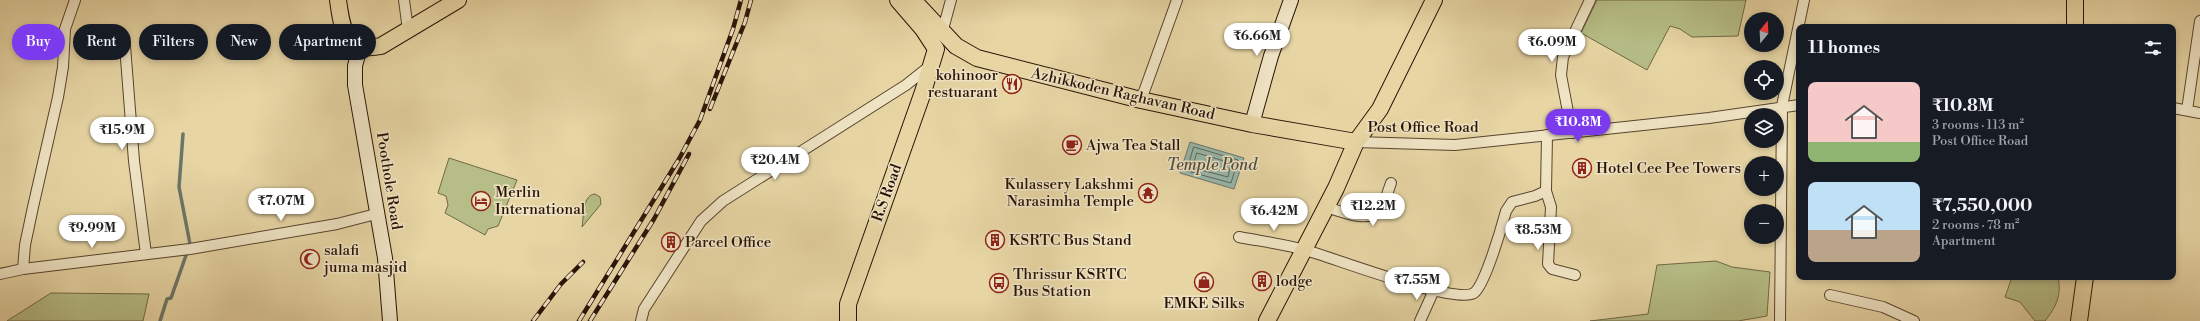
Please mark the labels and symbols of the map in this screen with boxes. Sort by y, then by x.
north arrow [1744,12,1784,52]
pin: ₹6.66M [1224,23,1290,57]
pin: ₹6.09M [1519,29,1585,63]
street label: Azhikkoden Raghavan Road [1028,63,1217,124]
place label: kohinoor restuarant [928,66,999,102]
restaurant icon: kohinoor restuarant [1001,73,1023,95]
pin: ₹10.8M [1545,109,1611,143]
pin: ₹15.9M [89,117,155,151]
street label: Post Office Road [1368,118,1479,137]
street label: Poothole Road [372,131,406,232]
cafe icon: Ajwa Tea Stall [1061,134,1083,156]
place label: Ajwa Tea Stall [1085,136,1181,155]
pin: ₹20.4M [742,147,808,181]
water label: Temple Pond [1167,155,1258,175]
building icon: Hotel Cee Pee Towers [1571,157,1593,179]
place label: Hotel Cee Pee Towers [1596,159,1741,178]
street label: R.S Road [868,161,906,225]
place label: Kulassery Lakshmi Narasimha Temple [1005,175,1134,211]
temple icon: Kulassery Lakshmi Narasimha Temple [1137,182,1159,204]
place label: Merlin International [495,183,586,219]
pin: ₹7.07M [248,188,314,222]
hotel icon: Merlin International [470,190,492,212]
pin: ₹12.2M [1340,193,1406,227]
pin: ₹6.42M [1241,198,1307,232]
pin: ₹9.99M [59,215,125,249]
pin: ₹8.53M [1505,217,1571,251]
building icon: KSRTC Bus Stand [984,229,1006,251]
building icon: Parcel Office [660,231,682,253]
place label: KSRTC Bus Stand [1009,231,1132,250]
place label: Parcel Office [685,233,771,252]
place label: salafi juma masjid [323,241,408,277]
mosque icon: salafi juma masjid [299,248,321,270]
place label: Thrissur KSRTC Bus Station [1012,265,1127,301]
pin: ₹7.55M [1384,267,1450,301]
building icon: lodge [1251,270,1273,292]
shop icon: EMKE Silks [1193,271,1215,293]
bus stop icon: Thrissur KSRTC Bus Station [988,272,1010,294]
place label: lodge [1276,272,1313,291]
place label: EMKE Silks [1163,294,1245,313]

